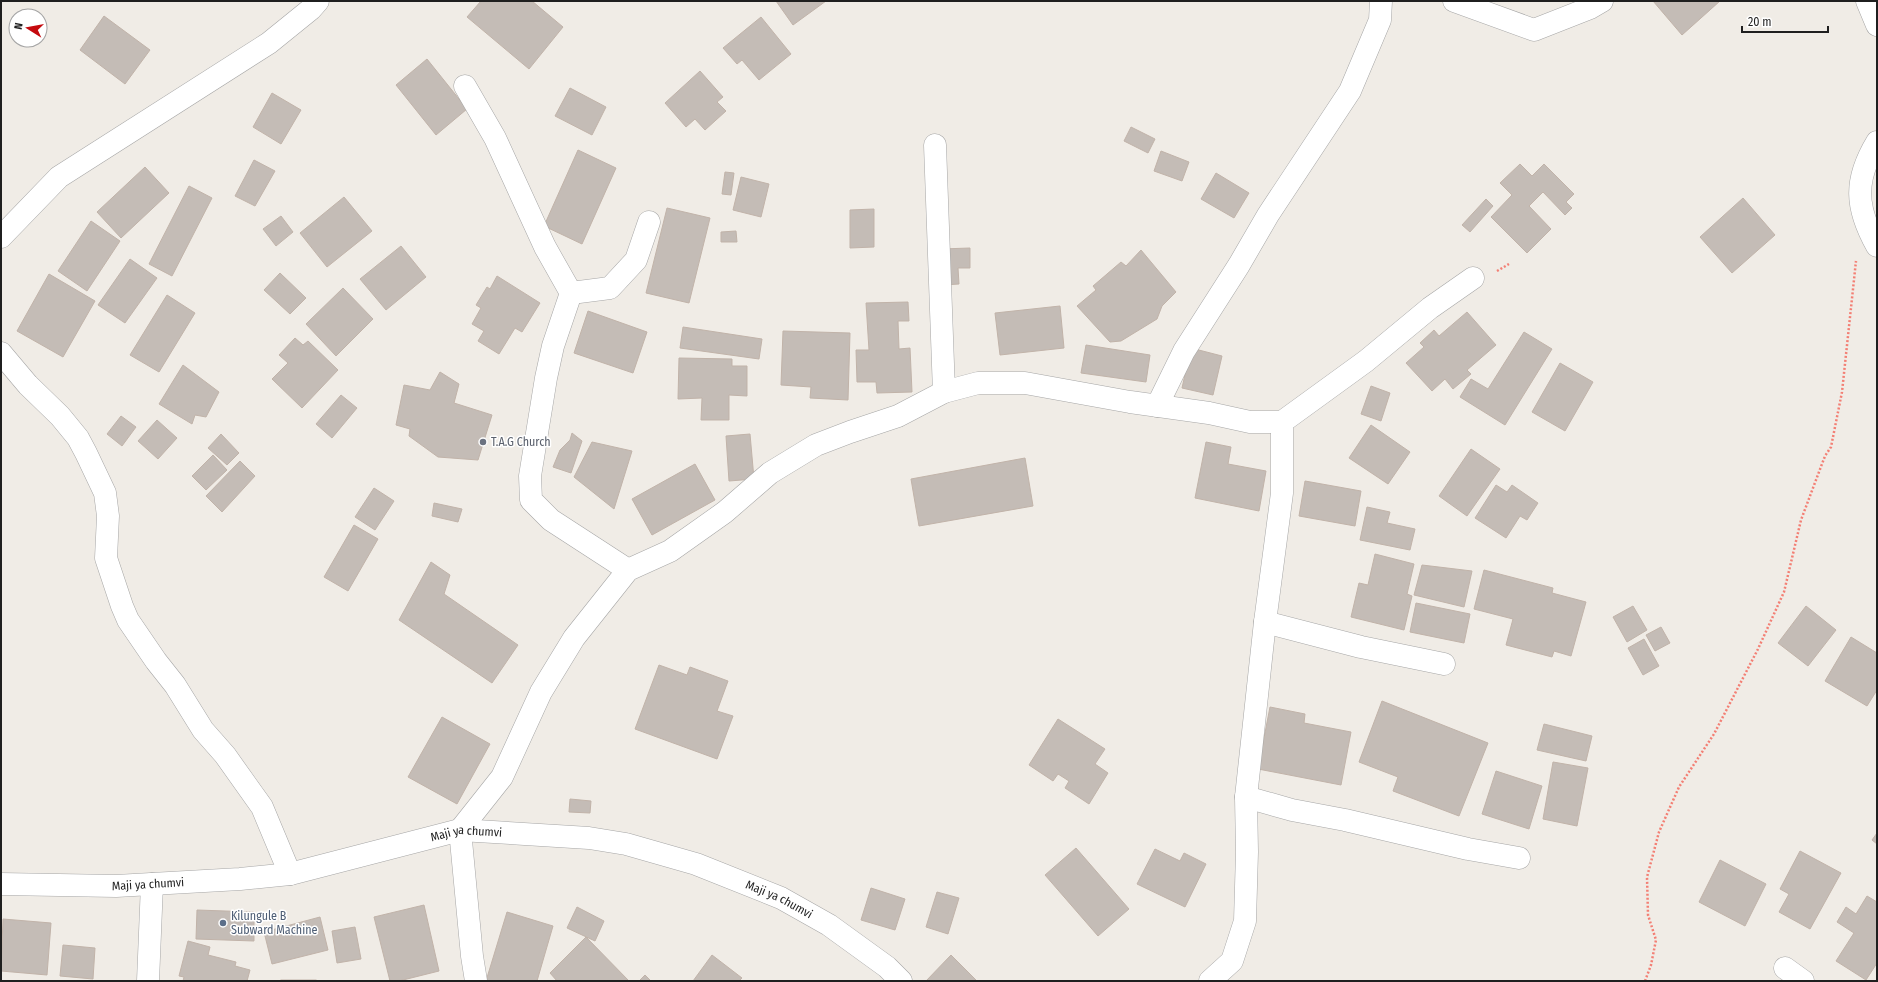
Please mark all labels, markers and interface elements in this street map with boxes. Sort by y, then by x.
north arrow [8,8,48,48]
scale bar [1742,8,1828,34]
text: 20 m [1748,15,1772,29]
text: N [12,22,26,31]
place label: T.A.G Church [491,435,551,449]
marker: T.A.G Church [478,437,488,447]
street label: Maji ya chumvi [429,823,502,844]
street label: Maji ya chumvi [111,875,184,893]
street label: Maji ya chumvi [744,878,815,921]
place label: Kilungule B Subward Machine [231,909,318,937]
marker: Kilungule B Subward Machine [218,918,228,928]

